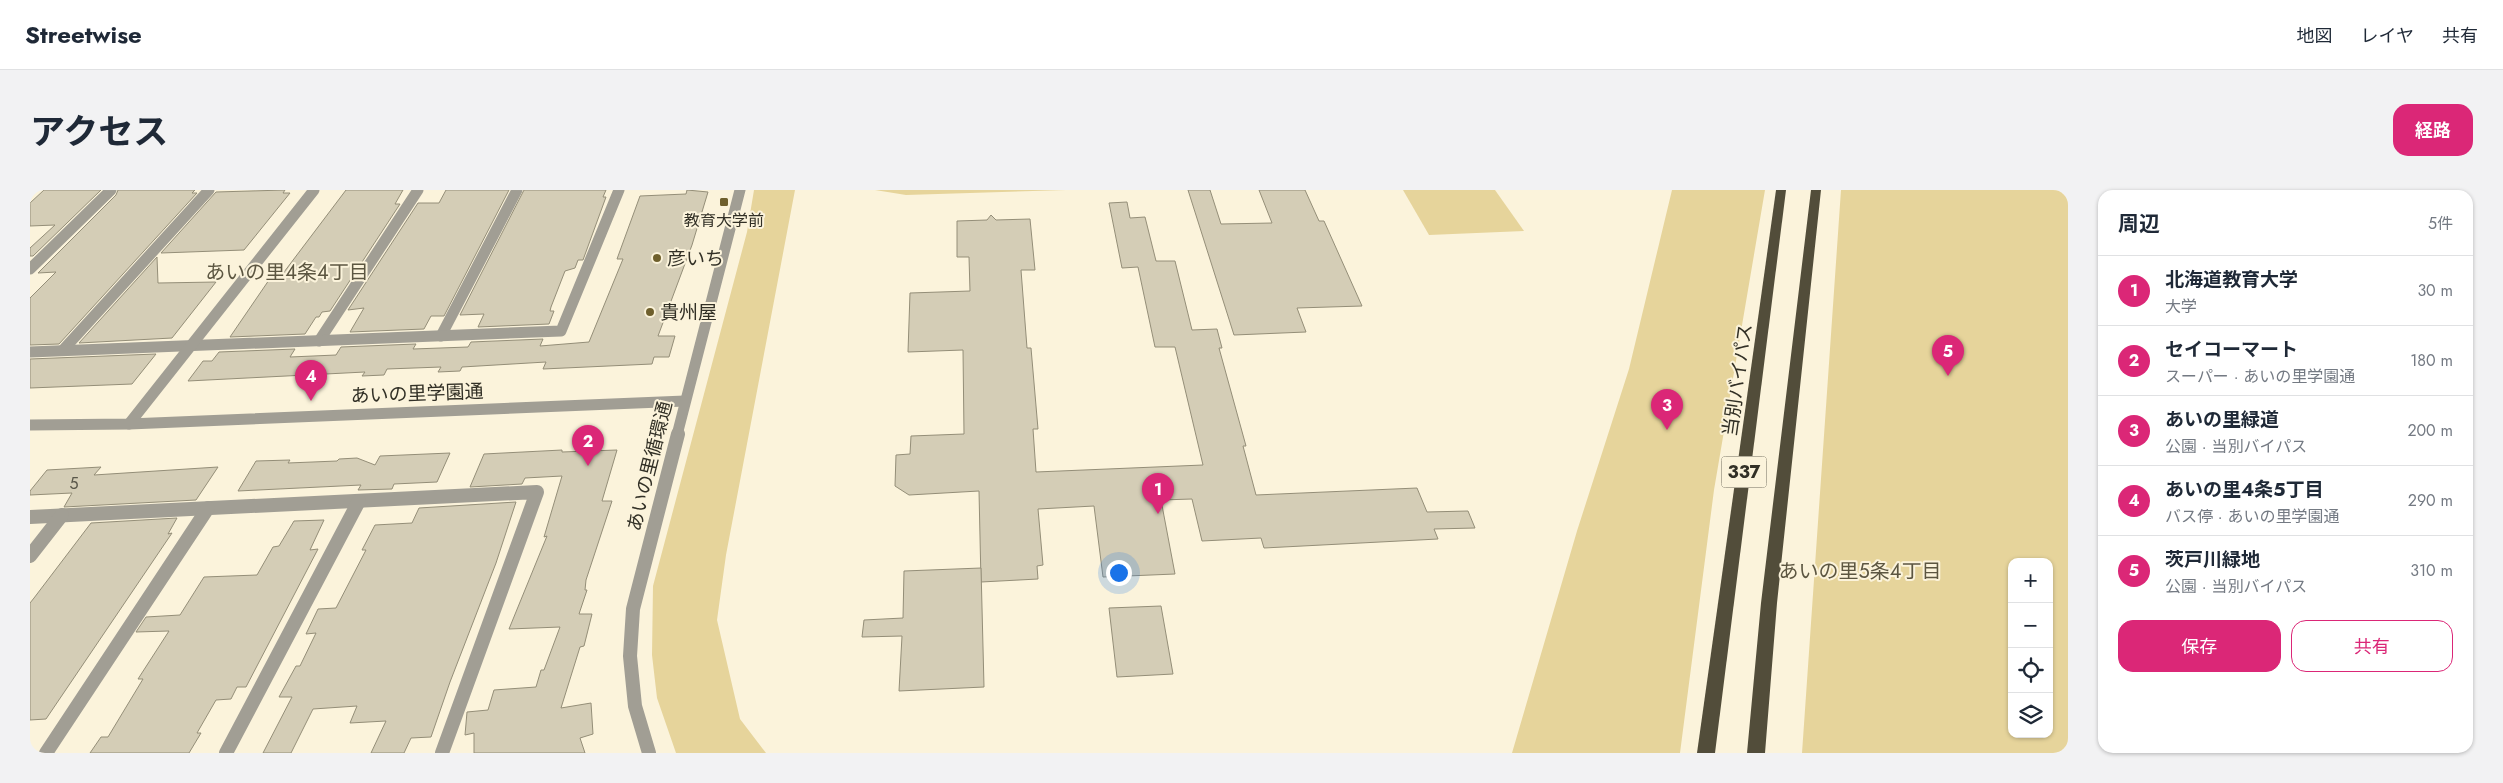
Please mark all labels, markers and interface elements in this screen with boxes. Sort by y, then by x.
text: Streetwise [25,17,142,52]
text: 地図 [2297,23,2333,49]
text: レイヤ [2361,23,2414,49]
text: 共有 [2442,23,2478,49]
button: 経路 [2393,104,2473,156]
text: アクセス [30,107,168,157]
marker: 教育大学前 [718,196,730,208]
place label: 教育大学前 [684,209,764,232]
text: 周辺 [2118,209,2160,239]
text: 5件 [2428,212,2453,235]
place label: 彦いち [667,245,724,272]
marker: 彦いち [651,252,663,264]
district label: あいの里4条4丁目 [205,258,369,287]
text: 北海道教育大学 [2165,266,2298,293]
text: 1 [2130,279,2138,302]
text: 30 m [2417,279,2453,302]
text: 大学 [2165,295,2197,318]
place label: 貴州屋 [660,299,717,326]
marker: 貴州屋 [644,306,656,318]
street label: 当別バイパス [1716,322,1759,438]
pin: 5 [1932,335,1964,376]
text: セイコーマート [2165,336,2298,363]
text: 2 [2129,349,2139,372]
text: 180 m [2410,349,2453,372]
pin: 4 [295,360,327,401]
text: スーパー · あいの里学園通 [2165,365,2355,388]
street label: あいの里学園通 [350,378,484,409]
pin: 3 [1651,389,1683,430]
street label: あいの里循環通 [620,398,679,534]
text: あいの里緑道 [2165,406,2279,433]
text: 3 [2129,419,2139,442]
text: 200 m [2407,419,2453,442]
pin: 2 [572,425,604,466]
text: 公園 · 当別バイパス [2165,435,2307,458]
road number: 337 [1722,456,1766,488]
house number: 5 [69,472,79,495]
pin: 1 [1142,473,1174,514]
text: あいの里4条5丁目 [2165,476,2324,503]
text: 4 [2128,489,2140,512]
text: 290 m [2408,489,2453,512]
text: バス停 · あいの里学園通 [2165,505,2339,528]
text: 茨戸川緑地 [2165,546,2260,573]
district label: あいの里5条4丁目 [1779,557,1941,586]
map controls [2008,558,2053,738]
button: + [2008,558,2053,603]
text: 5 [2129,559,2139,582]
text: 310 m [2410,559,2453,582]
your location [1106,560,1132,586]
text: 公園 · 当別バイパス [2165,575,2307,598]
button: − [2008,603,2053,648]
button: 保存 [2118,620,2281,672]
button: 共有 [2291,620,2453,672]
button: locate [2008,648,2053,693]
button: layers [2008,693,2053,738]

